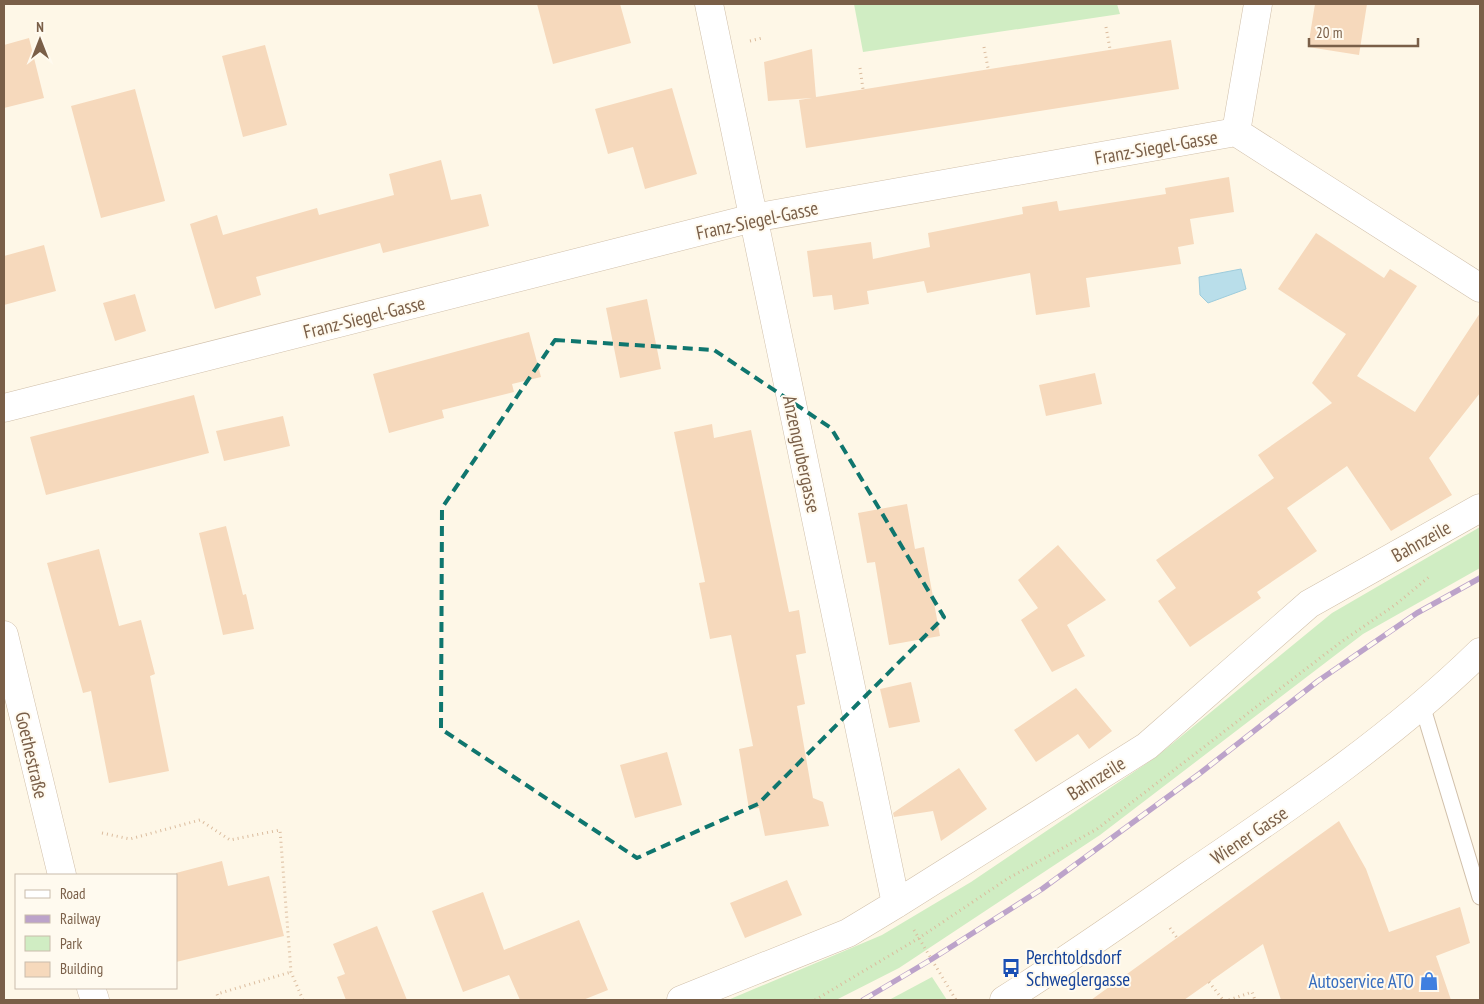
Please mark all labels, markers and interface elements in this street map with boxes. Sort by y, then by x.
north arrow [15,15,65,65]
scale bar [1309,15,1418,47]
text: N [36,18,44,36]
text: 20 m [1316,23,1342,42]
street label: Franz-Siegel-Gasse [1093,124,1219,170]
street label: Franz-Siegel-Gasse [694,195,820,245]
street label: Franz-Siegel-Gasse [301,290,427,344]
street label: Anzengrubergasse [778,393,826,515]
street label: Bahnzeile [1387,515,1455,567]
street label: Goethestraße [10,709,54,801]
street label: Bahnzeile [1062,751,1130,805]
street label: Wiener Gasse [1206,800,1292,870]
legend [15,874,178,989]
text: Road [60,884,86,903]
text: Railway [60,909,101,928]
text: Park [60,934,82,953]
place label: Perchtoldsdorf Schweglergasse [1026,945,1130,991]
bus stop icon: Perchtoldsdorf Schweglergasse [1000,957,1022,979]
text: Building [60,959,103,978]
place label: Autoservice ATO [1309,969,1414,993]
shop icon: Autoservice ATO [1418,970,1440,992]

